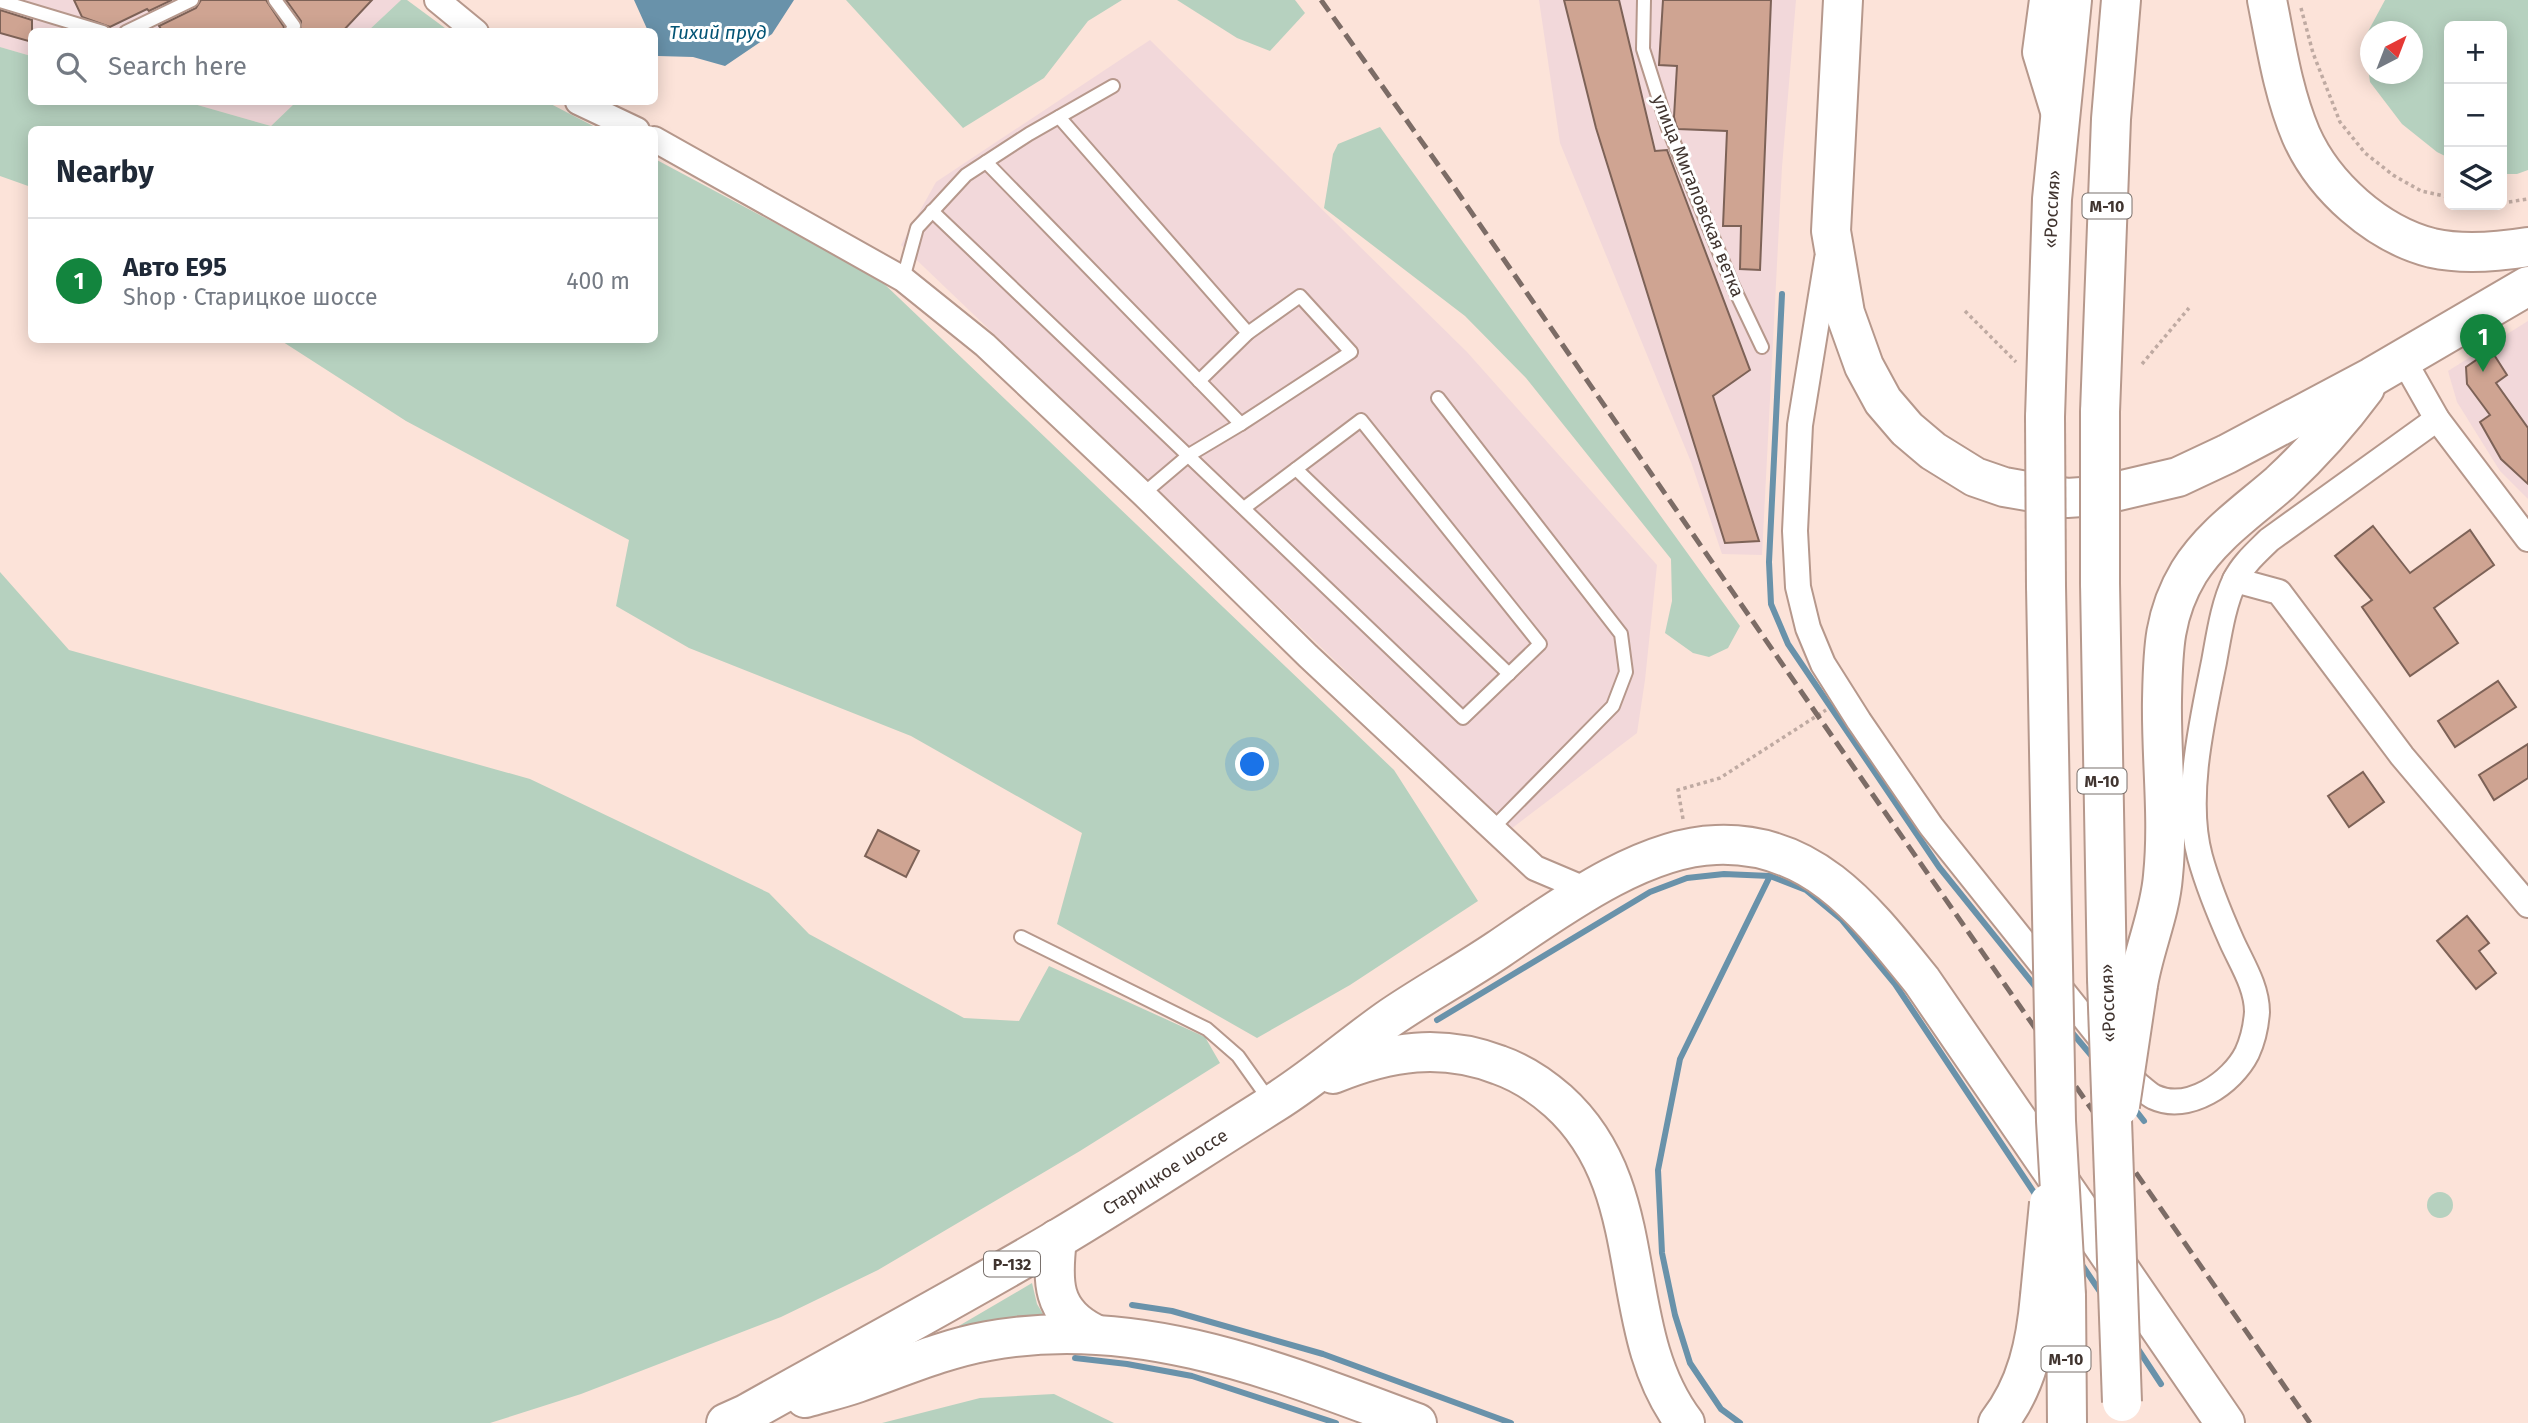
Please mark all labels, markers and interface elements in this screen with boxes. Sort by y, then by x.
water label: Тихий пруд [669,21,767,44]
north arrow [2360,21,2423,84]
map controls [2444,21,2507,210]
button: + [2444,21,2507,84]
search box [28,28,658,105]
icon: search [52,48,90,86]
text: Search here [108,51,247,82]
button: − [2444,84,2507,147]
street label: улица Мигаловская ветка [1647,92,1749,300]
button: layers [2444,147,2507,210]
text: Nearby [56,154,154,190]
street label: «Россия» [2039,169,2066,249]
road number: М-10 [2082,194,2132,218]
text: Авто E95 [123,252,227,283]
text: 1 [74,267,84,295]
text: 400 m [566,267,630,295]
text: Shop · Старицкое шоссе [123,283,378,311]
pin: 1 [2460,314,2506,372]
your location [1235,747,1269,781]
road number: М-10 [2078,768,2126,794]
street label: «Россия» [2096,963,2120,1043]
street label: Старицкое шоссе [1099,1124,1232,1220]
road number: Р-132 [984,1252,1040,1276]
road number: М-10 [2042,1346,2090,1372]

